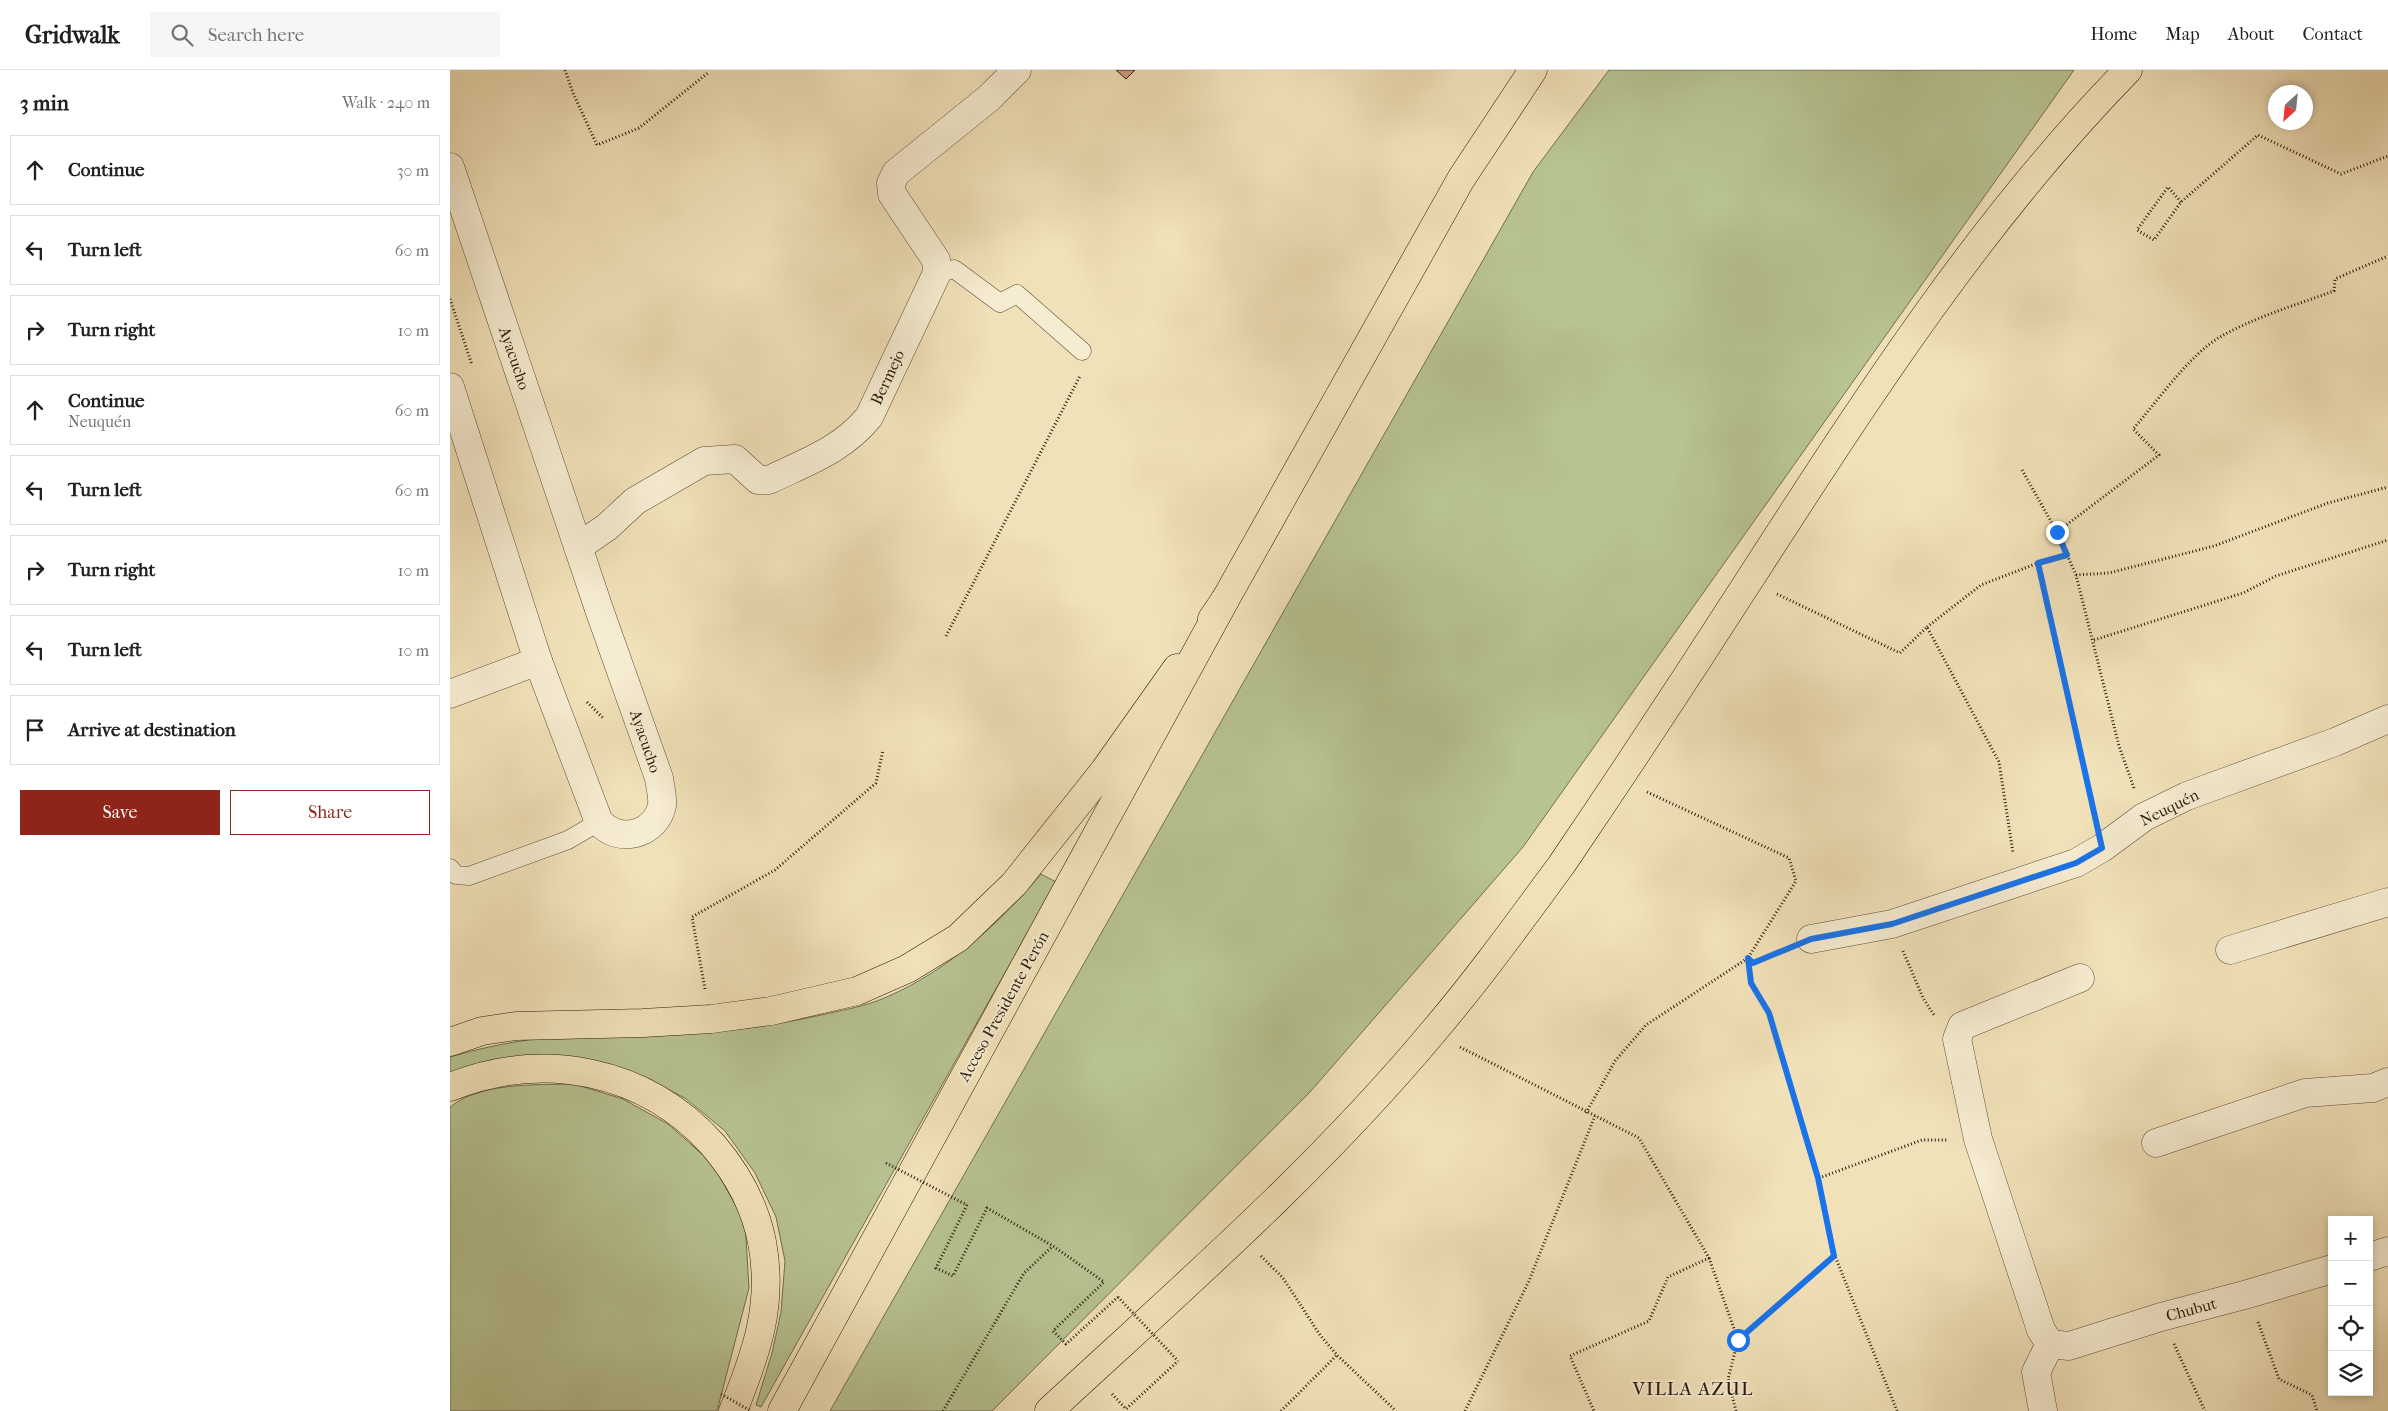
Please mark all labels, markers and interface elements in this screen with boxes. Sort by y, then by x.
search box [150,12,500,57]
text: Gridwalk [25,21,120,49]
icon: search [168,21,196,49]
text: Search here [208,24,304,46]
text: Home [2090,24,2137,45]
text: Map [2165,24,2200,45]
text: About [2228,24,2274,45]
text: Contact [2302,24,2363,45]
north arrow [2268,85,2313,130]
text: 3 min [20,91,69,115]
text: Walk · 240 m [342,93,430,112]
icon: ahead [21,156,49,184]
text: Continue [68,159,144,181]
text: 30 m [397,161,429,180]
icon: left [21,236,49,264]
text: Turn left [68,239,142,261]
text: 60 m [395,241,429,260]
icon: right [21,316,49,344]
text: Turn right [68,319,155,341]
text: 10 m [398,321,429,340]
street label: Ayacucho [495,323,534,392]
street label: Bermejo [866,347,908,408]
text: Continue [68,390,144,412]
icon: ahead [21,396,49,424]
text: 60 m [395,401,429,420]
text: Neuquén [68,412,131,431]
icon: left [21,476,49,504]
text: Turn left [68,479,142,501]
text: 60 m [395,481,429,500]
route end [2046,521,2069,544]
icon: right [21,556,49,584]
text: Turn right [68,559,155,581]
text: 10 m [398,561,429,580]
icon: left [21,636,49,664]
text: Turn left [68,639,142,661]
text: 10 m [398,641,429,660]
street label: Ayacucho [626,706,665,775]
icon: arrive [21,716,49,744]
text: Arrive at destination [68,719,236,741]
street label: Neuquén [2137,785,2202,830]
button: Save [20,790,220,835]
button: Share [230,790,430,835]
street label: Acceso Presidente Perón [954,927,1053,1086]
map controls [2328,1216,2373,1396]
button: + [2328,1216,2373,1261]
button: − [2328,1261,2373,1306]
street label: Chubut [2164,1294,2219,1325]
button: locate [2328,1306,2373,1351]
route start [1727,1329,1750,1352]
button: layers [2328,1351,2373,1396]
district label: VILLA AZUL [1632,1378,1753,1400]

